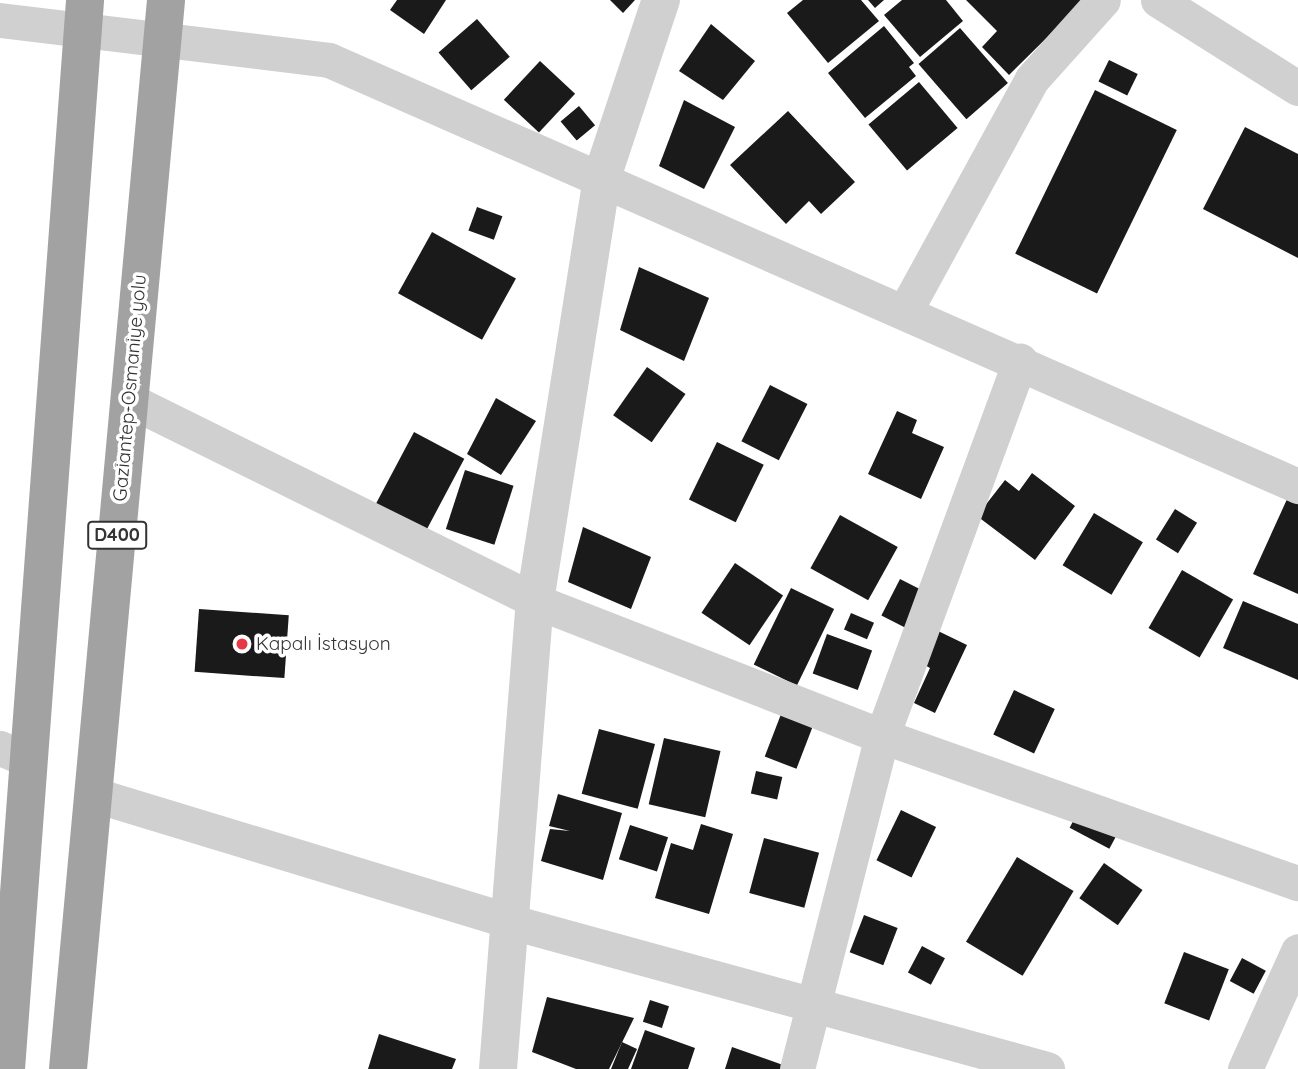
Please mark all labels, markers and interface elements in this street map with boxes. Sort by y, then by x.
street label: Gaziantep-Osmaniye yolu [109,273,151,503]
road number: D400 [86,520,148,550]
place label: Kapalı İstasyon [256,633,391,655]
marker: Kapalı İstasyon [234,636,250,652]

